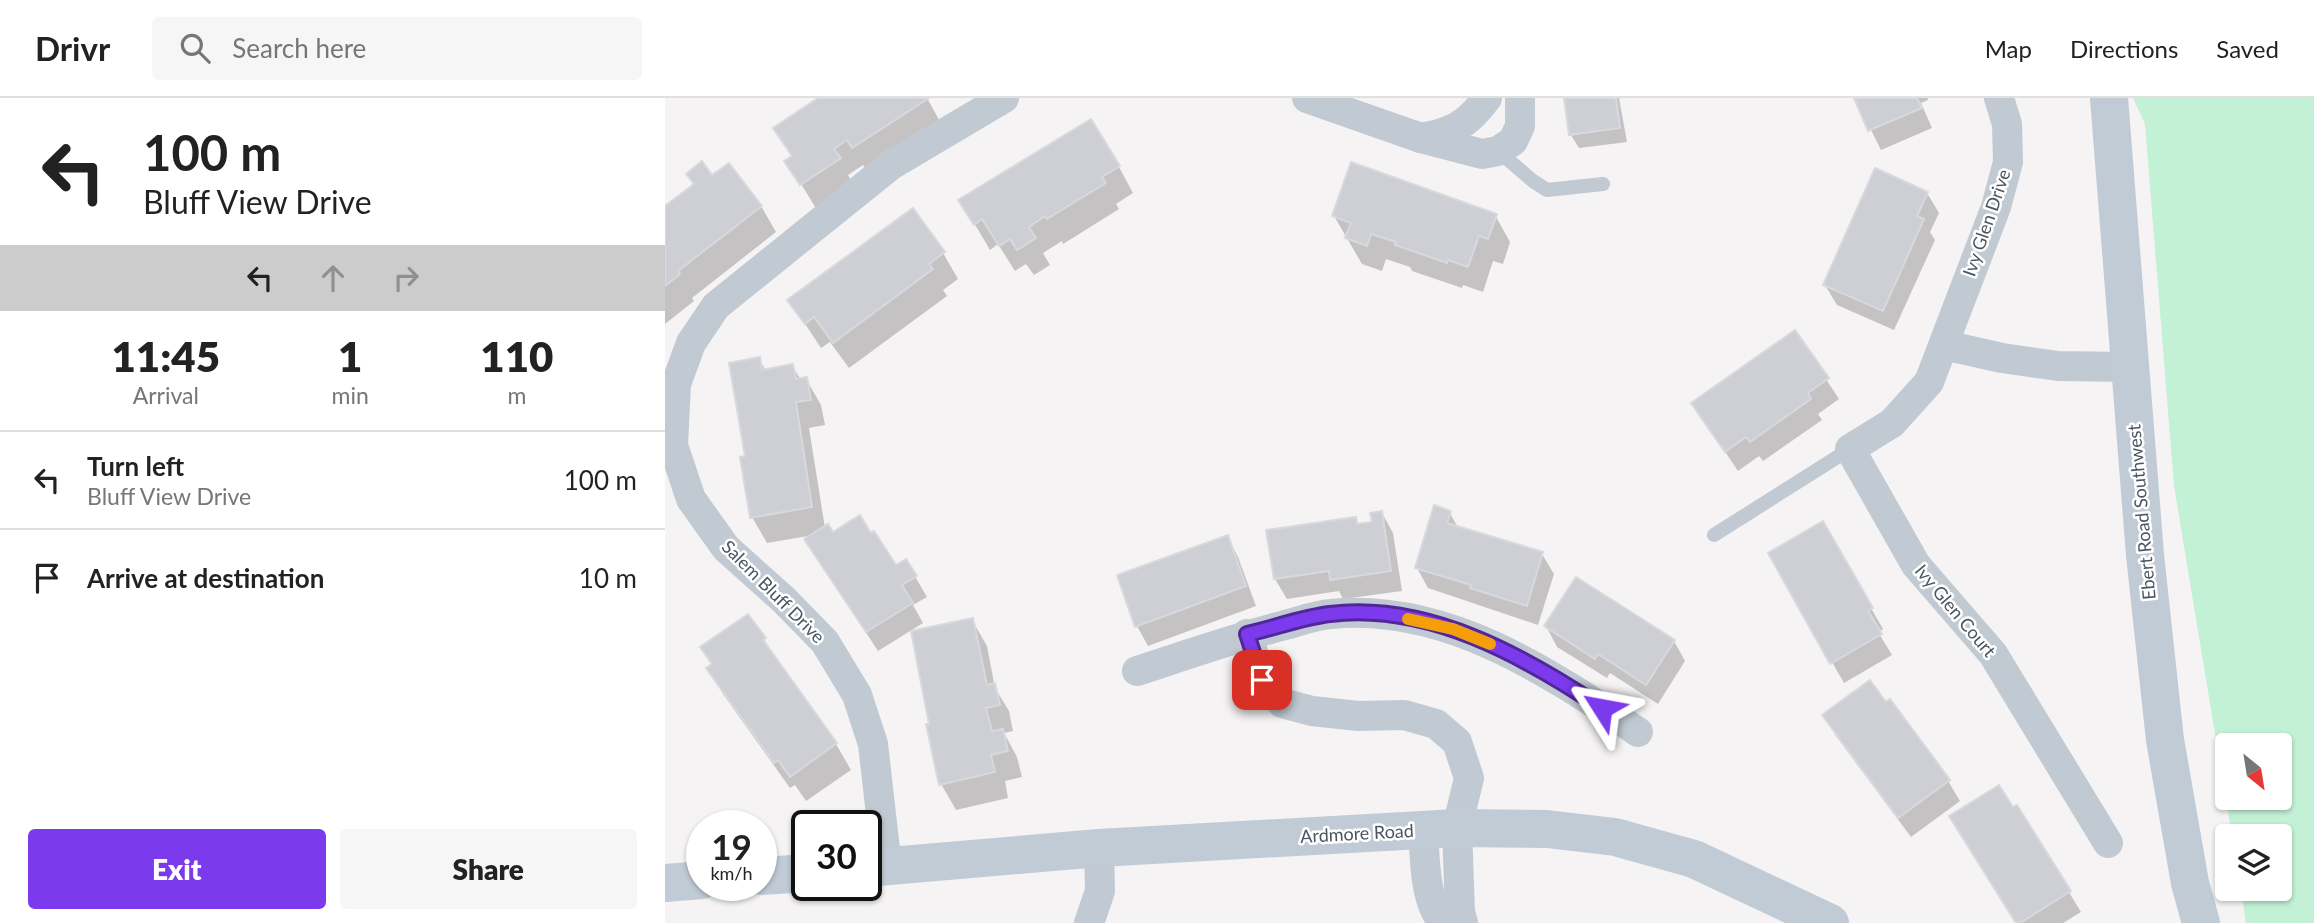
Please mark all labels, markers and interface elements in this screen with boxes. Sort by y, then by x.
search box [152,17,642,80]
text: Drivr [35,28,110,68]
icon: search [176,29,214,67]
text: Search here [232,32,366,64]
text: Map [1985,34,2032,63]
text: Directions [2070,34,2178,63]
text: Saved [2216,34,2279,63]
text: 100 m [143,123,281,181]
icon: left [28,126,119,217]
street label: Ivy Glen Drive [1957,166,2015,279]
text: Bluff View Drive [143,182,372,221]
icon: left [241,259,279,297]
icon: ahead [314,259,352,297]
icon: right [387,259,425,297]
text: 11:45 [112,331,220,381]
text: 1 [338,331,362,381]
text: 110 [480,331,553,381]
text: Arrival [133,381,199,409]
text: min [332,381,369,409]
text: m [507,381,526,409]
street label: Ebert Road Southwest [2122,423,2160,601]
text: Turn left [87,450,184,482]
icon: left [28,461,66,499]
text: 100 m [564,464,637,496]
text: Bluff View Drive [87,482,251,510]
street label: Salem Bluff Drive [718,535,830,647]
icon: arrive [28,559,66,597]
street label: Ivy Glen Court [1911,560,2001,662]
text: Arrive at destination [87,562,324,594]
text: 10 m [579,562,637,594]
pin [1232,650,1292,710]
icon: arrive [1243,661,1281,699]
position arrow [1565,671,1639,745]
north arrow [2215,733,2293,810]
map controls [2215,733,2292,901]
speed limit sign: 30 [791,810,882,901]
street label: Ardmore Road [1300,819,1414,847]
button: layers [2215,824,2292,901]
text: 19 [711,825,752,867]
button: Exit [28,829,326,909]
button: Share [340,829,637,909]
text: km/h [710,862,753,884]

